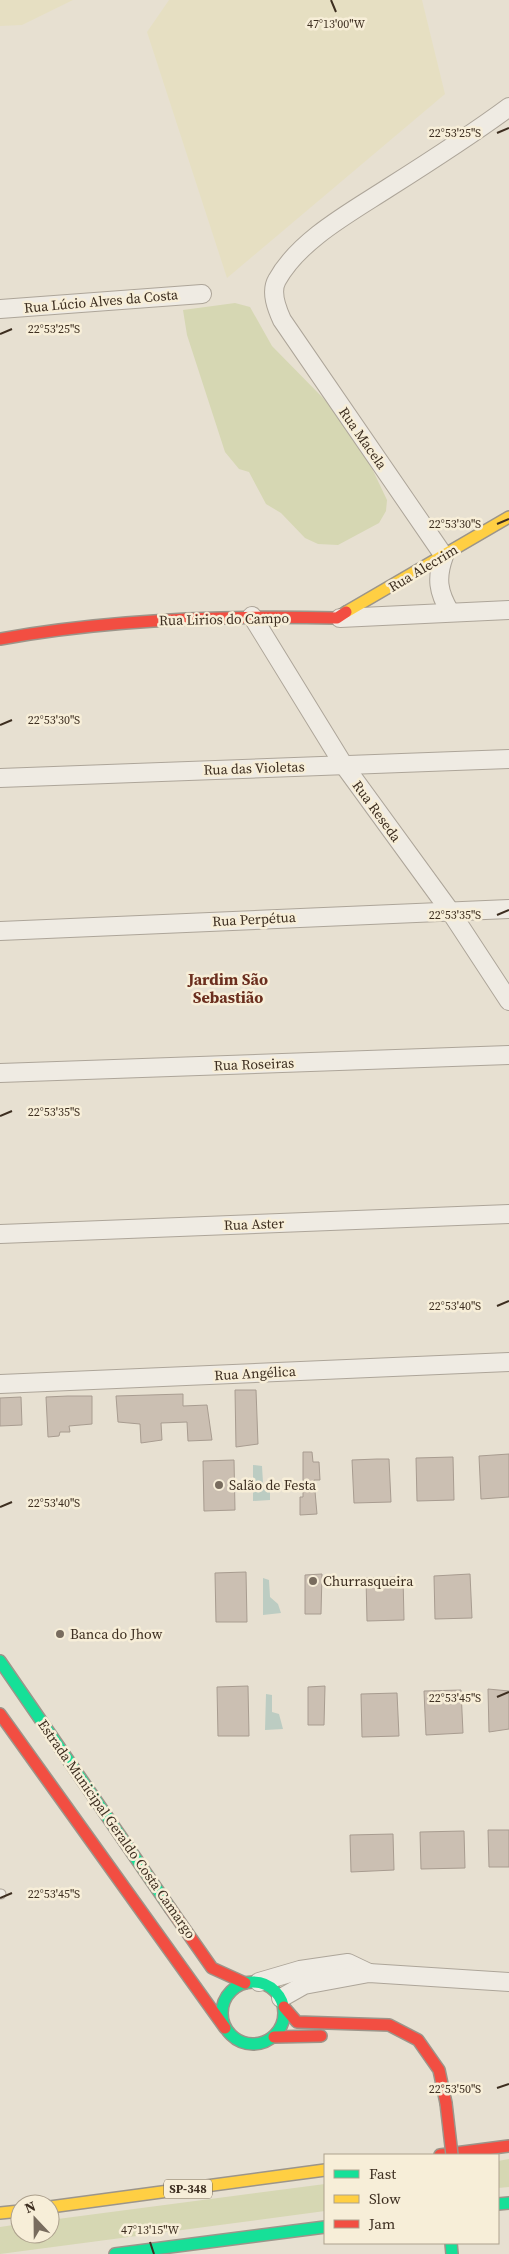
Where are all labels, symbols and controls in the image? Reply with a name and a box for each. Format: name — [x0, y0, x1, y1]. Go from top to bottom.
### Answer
text: 47°13'00"W — [307, 16, 365, 32]
text: 22°53'25"S — [429, 125, 481, 141]
street label: Rua Lúcio Alves da Costa — [23, 284, 180, 318]
text: 22°53'25"S — [28, 321, 80, 337]
street label: Rua Macela — [334, 403, 392, 474]
text: 22°53'30"S — [429, 516, 481, 532]
street label: Rua Alecrim — [385, 539, 462, 597]
street label: Rua Lirios do Campo — [159, 608, 290, 630]
text: 22°53'30"S — [28, 712, 80, 728]
street label: Rua das Violetas — [203, 756, 305, 780]
street label: Rua Reseda — [348, 776, 407, 847]
street label: Rua Perpétua — [212, 907, 297, 931]
text: 22°53'35"S — [429, 907, 481, 923]
district label: Jardim São Sebastião — [187, 968, 268, 1008]
street label: Rua Roseiras — [213, 1053, 295, 1075]
text: 22°53'35"S — [28, 1104, 80, 1120]
street label: Rua Aster — [223, 1213, 285, 1235]
text: 22°53'40"S — [429, 1298, 481, 1314]
street label: Rua Angélica — [214, 1361, 297, 1385]
place label: Salão de Festa — [229, 1475, 317, 1495]
marker: Salão de Festa — [213, 1479, 225, 1491]
text: 22°53'40"S — [28, 1495, 80, 1511]
place label: Churrasqueira — [323, 1571, 414, 1591]
marker: Churrasqueira — [307, 1575, 319, 1587]
place label: Banca do Jhow — [70, 1624, 163, 1644]
marker: Banca do Jhow — [54, 1628, 66, 1640]
text: 22°53'45"S — [429, 1690, 481, 1706]
street label: Estrada Municipal Geraldo Costa Camargo — [33, 1715, 201, 1943]
text: 22°53'45"S — [28, 1886, 80, 1902]
text: 22°53'50"S — [429, 2081, 481, 2097]
legend — [324, 2154, 499, 2244]
text: Fast — [369, 2163, 396, 2184]
road number: SP-348 — [164, 2180, 212, 2198]
text: Slow — [369, 2188, 401, 2209]
north arrow — [10, 2194, 60, 2244]
text: N — [22, 2196, 39, 2218]
text: Jam — [368, 2213, 396, 2234]
text: 47°13'15"W — [121, 2222, 179, 2238]

